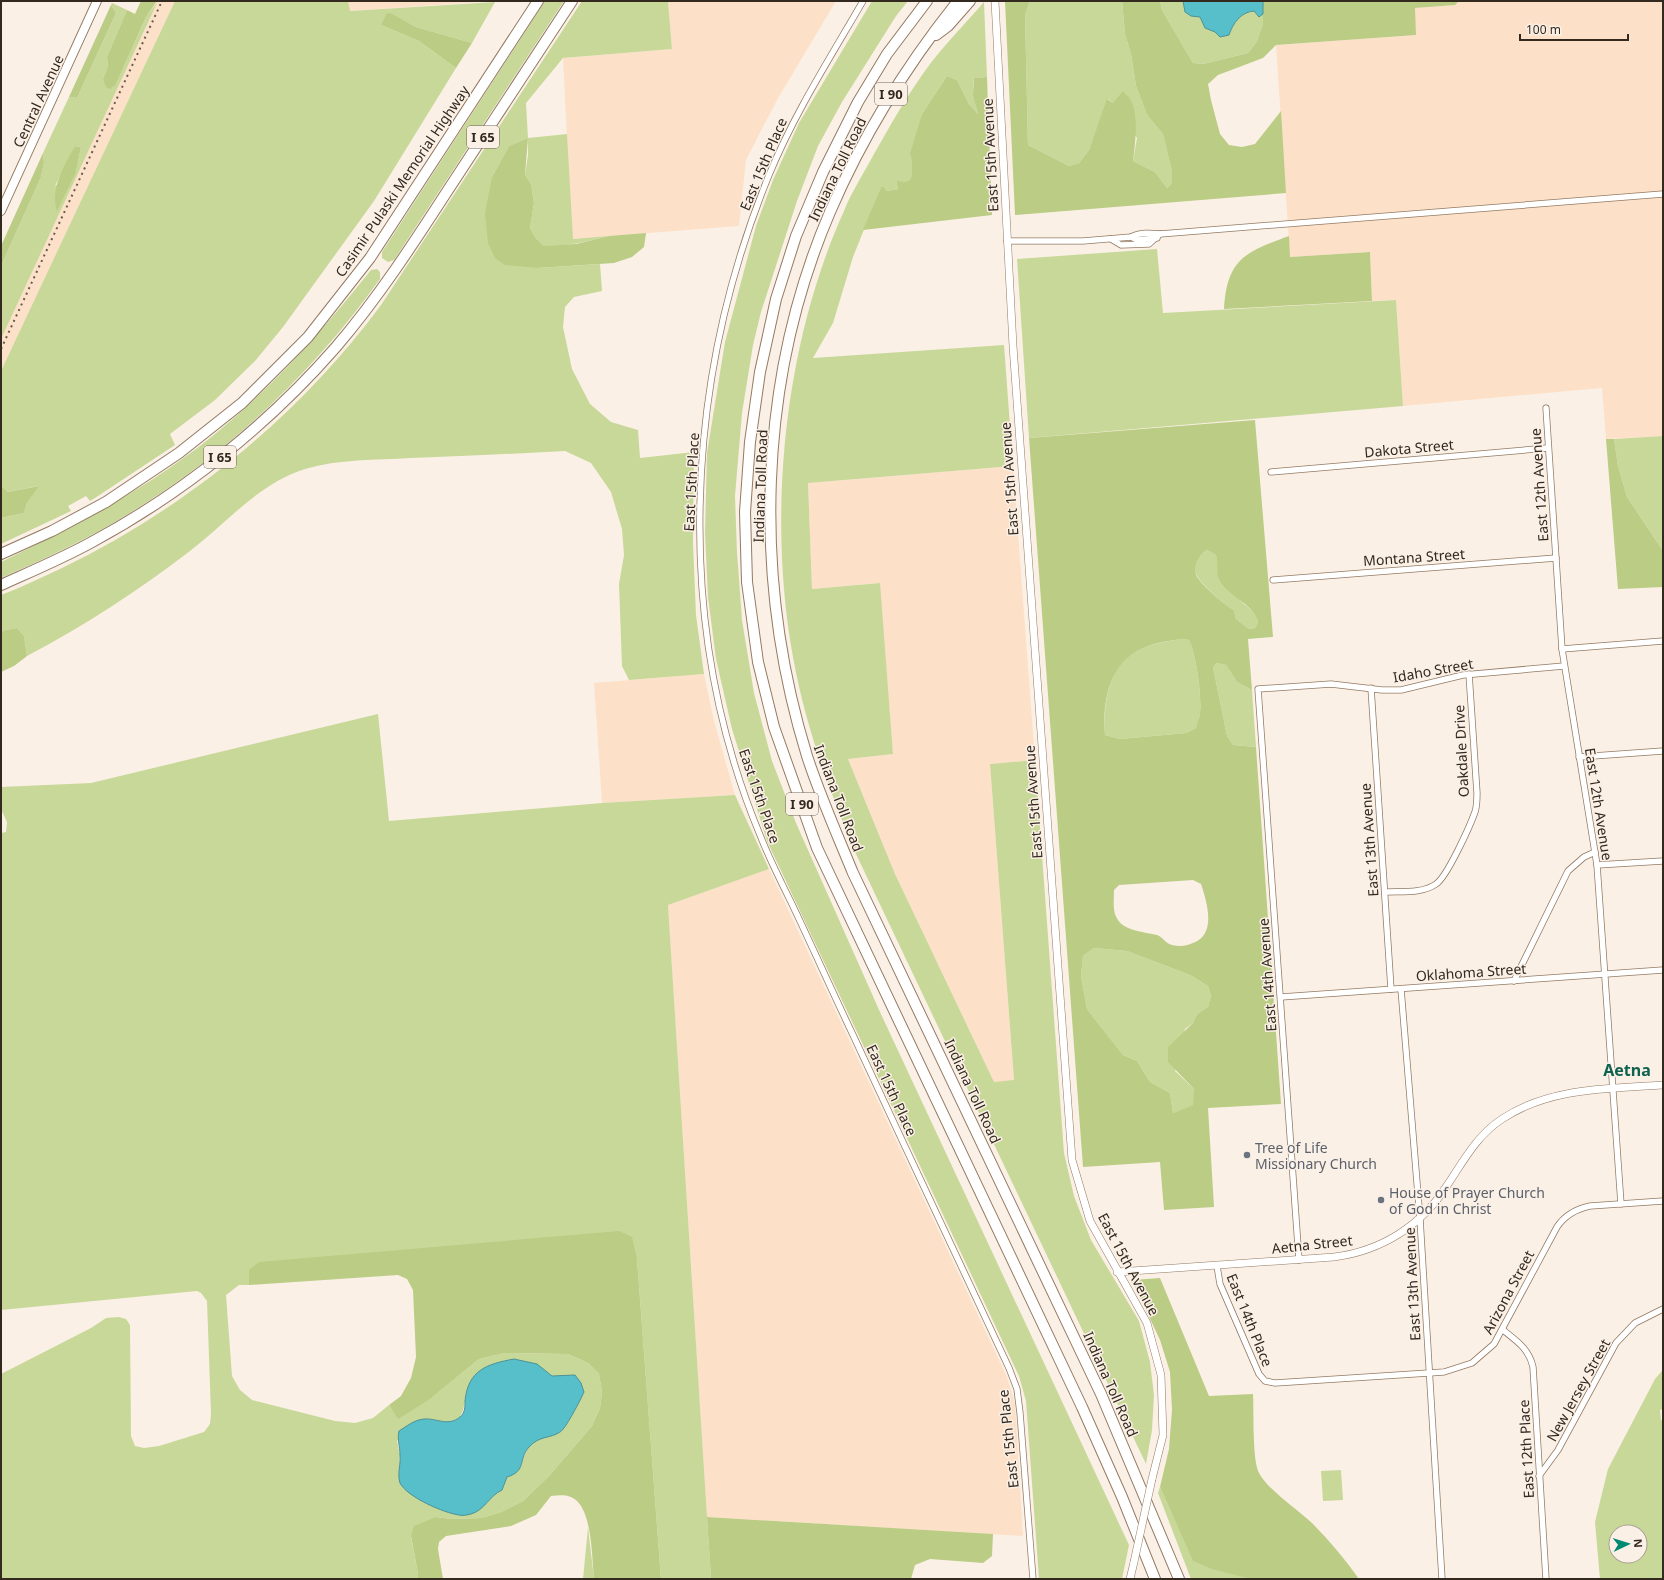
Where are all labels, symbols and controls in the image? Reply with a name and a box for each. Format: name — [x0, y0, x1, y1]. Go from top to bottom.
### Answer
scale bar — [1520, 16, 1628, 42]
text: 100 m — [1526, 21, 1561, 38]
street label: Central Avenue — [8, 51, 68, 150]
street label: Casimir Pulaski Memorial Highway — [331, 81, 474, 280]
road number: I 90 — [875, 83, 907, 105]
street label: East 15th Avenue — [978, 98, 1002, 212]
street label: Indiana Toll Road — [804, 114, 870, 224]
street label: East 15th Place — [735, 115, 791, 213]
road number: I 65 — [467, 126, 499, 148]
street label: East 15th Avenue — [996, 422, 1022, 536]
street label: East 12th Avenue — [1526, 428, 1552, 542]
street label: Indiana Toll Road — [749, 429, 771, 543]
street label: East 15th Place — [679, 432, 703, 532]
street label: Dakota Street — [1364, 435, 1454, 461]
road number: I 65 — [204, 446, 236, 468]
street label: Montana Street — [1362, 544, 1466, 570]
street label: Idaho Street — [1391, 654, 1475, 686]
street label: Oakdale Drive — [1449, 704, 1473, 798]
street label: Indiana Toll Road — [810, 742, 868, 854]
street label: East 15th Avenue — [1020, 745, 1046, 859]
street label: East 15th Place — [735, 746, 785, 846]
street label: East 12th Avenue — [1581, 746, 1617, 862]
street label: East 13th Avenue — [1356, 783, 1382, 897]
road number: I 90 — [786, 793, 818, 815]
street label: East 14th Avenue — [1254, 918, 1280, 1032]
street label: Oklahoma Street — [1415, 959, 1527, 985]
street label: Indiana Toll Road — [940, 1036, 1006, 1146]
street label: East 15th Place — [862, 1041, 922, 1139]
district label: Aetna — [1603, 1059, 1651, 1081]
place label: Tree of Life Missionary Church — [1255, 1138, 1377, 1173]
marker: Tree of Life Missionary Church — [1242, 1150, 1252, 1160]
place label: House of Prayer Church of God in Christ — [1389, 1183, 1545, 1218]
marker: House of Prayer Church of God in Christ — [1376, 1195, 1386, 1205]
street label: East 15th Avenue — [1094, 1209, 1164, 1319]
street label: East 13th Avenue — [1400, 1227, 1424, 1341]
street label: Aetna Street — [1271, 1230, 1353, 1258]
street label: Arizona Street — [1478, 1247, 1538, 1337]
street label: East 14th Place — [1223, 1271, 1277, 1370]
street label: Indiana Toll Road — [1079, 1328, 1143, 1440]
street label: New Jersey Street — [1542, 1335, 1614, 1445]
street label: East 15th Place — [993, 1389, 1023, 1489]
street label: East 12th Place — [1514, 1399, 1538, 1499]
north arrow — [1608, 1524, 1648, 1564]
text: N — [1631, 1538, 1646, 1548]

